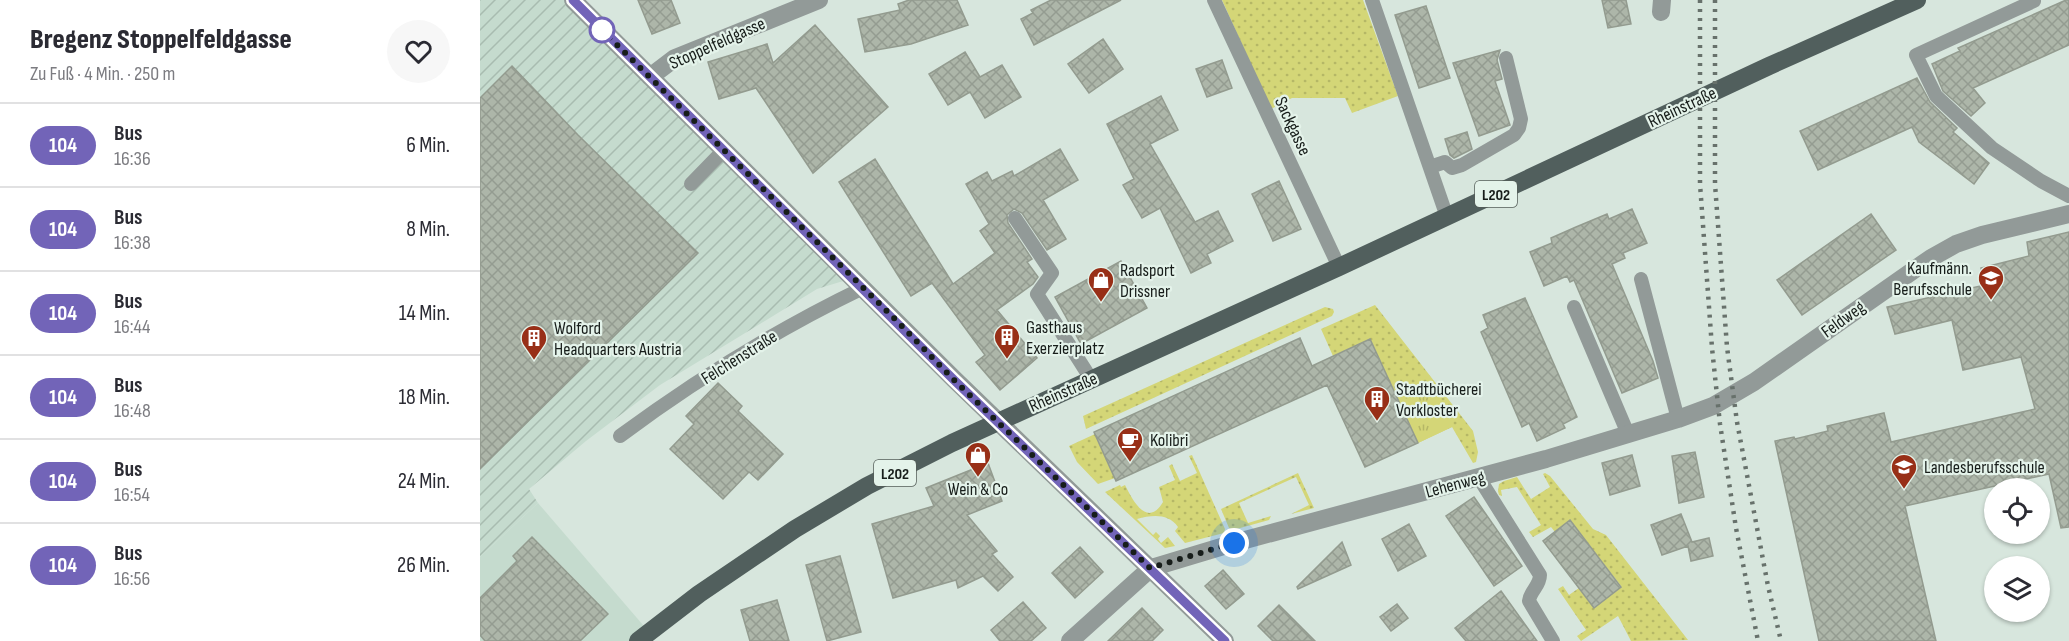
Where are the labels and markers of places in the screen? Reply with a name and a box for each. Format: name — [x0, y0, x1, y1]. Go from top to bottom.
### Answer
unlabelled marker — [589, 17, 615, 43]
place label: Kaufmänn. Berufsschule — [1893, 258, 1972, 300]
place label: Radsport Drissner — [1120, 260, 1175, 302]
school or university icon: Kaufmänn. Berufsschule — [1976, 263, 2006, 301]
shop icon: Radsport Drissner — [1086, 265, 1116, 303]
place label: Gasthaus Exerzierplatz — [1026, 317, 1105, 359]
place label: Wolford Headquarters Austria — [554, 318, 682, 360]
building icon: Gasthaus Exerzierplatz — [992, 322, 1022, 360]
building icon: Wolford Headquarters Austria — [519, 323, 549, 361]
place label: Stadtbücherei Vorkloster — [1396, 379, 1482, 421]
building icon: Stadtbücherei Vorkloster — [1362, 384, 1392, 422]
cafe icon: Kolibri — [1115, 425, 1145, 463]
place label: Kolibri — [1150, 430, 1188, 451]
shop icon: Wein & Co — [963, 440, 993, 478]
school or university icon: Landesberufsschule — [1889, 452, 1919, 490]
place label: Landesberufsschule — [1924, 457, 2045, 478]
place label: Wein & Co — [948, 479, 1008, 500]

